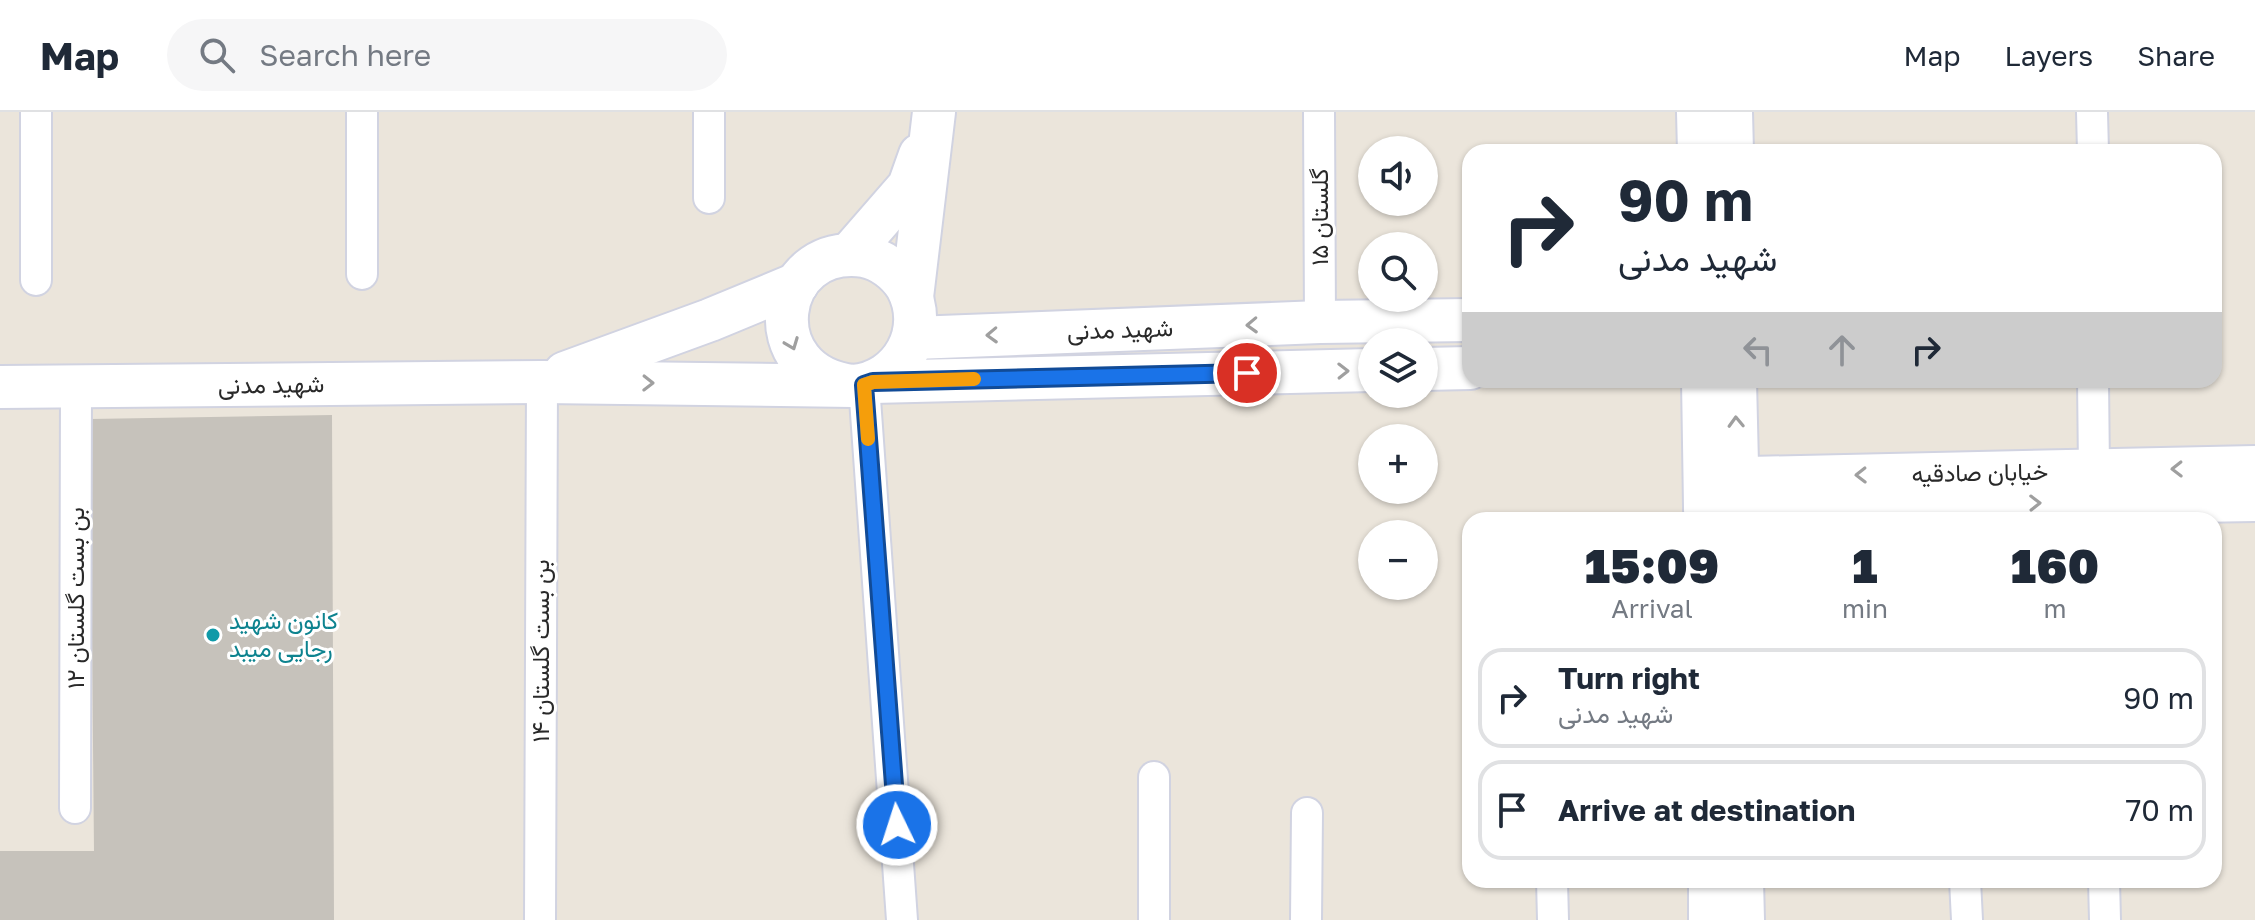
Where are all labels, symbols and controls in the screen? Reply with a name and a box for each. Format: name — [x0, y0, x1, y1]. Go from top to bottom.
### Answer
search box — [167, 19, 727, 91]
text: Map — [40, 33, 119, 78]
icon: search — [195, 33, 239, 77]
text: Search here — [259, 37, 431, 73]
text: Map — [1903, 39, 1961, 72]
text: Layers — [2005, 39, 2093, 72]
text: Share — [2137, 39, 2215, 72]
map controls — [1358, 136, 1438, 600]
button: sound — [1358, 136, 1438, 216]
text: 90 m — [1618, 166, 1753, 233]
street label: گلستان ۱۵ — [1304, 168, 1333, 266]
icon: right — [1486, 176, 1590, 280]
button: search — [1358, 232, 1438, 312]
text: شهید مدنی — [1618, 236, 1778, 279]
street label: شهید مدنی — [1066, 312, 1174, 347]
one-way arrow — [1245, 316, 1258, 333]
one-way arrow — [985, 326, 998, 343]
button: layers — [1358, 328, 1438, 408]
icon: left — [1736, 328, 1780, 372]
icon: ahead — [1820, 328, 1864, 372]
icon: right — [1904, 328, 1948, 372]
one-way arrow — [782, 336, 799, 350]
pin — [1213, 339, 1281, 407]
icon: arrive — [1225, 351, 1269, 395]
one-way arrow — [1337, 362, 1350, 379]
street label: شهید مدنی — [218, 368, 324, 401]
one-way arrow — [642, 374, 655, 392]
one-way arrow — [1727, 415, 1744, 428]
button: + — [1358, 424, 1438, 504]
street label: خیابان صادقیه — [1911, 456, 2049, 488]
one-way arrow — [2170, 460, 2183, 477]
one-way arrow — [1854, 467, 1867, 484]
one-way arrow — [2029, 495, 2042, 512]
street label: بن بست گلستان ۱۲ — [60, 507, 90, 689]
button: − — [1358, 520, 1438, 600]
text: 15:09 — [1585, 536, 1719, 594]
text: 1 — [1852, 536, 1878, 594]
text: 160 — [2011, 536, 2099, 594]
street label: بن بست گلستان ۱۴ — [525, 560, 555, 742]
text: Arrival — [1611, 593, 1693, 624]
text: min — [1842, 593, 1888, 624]
text: m — [2043, 593, 2066, 624]
place label: کانون شهید رجایی میبد — [229, 605, 338, 664]
marker: کانون شهید رجایی میبد — [204, 626, 222, 644]
text: Turn right — [1558, 660, 1700, 696]
icon: right — [1490, 676, 1534, 720]
text: 90 m — [2123, 680, 2194, 716]
text: شهید مدنی — [1558, 698, 1673, 729]
position arrow — [855, 783, 939, 867]
icon: arrive — [1490, 788, 1534, 832]
text: Arrive at destination — [1558, 792, 1855, 828]
text: 70 m — [2125, 792, 2194, 828]

